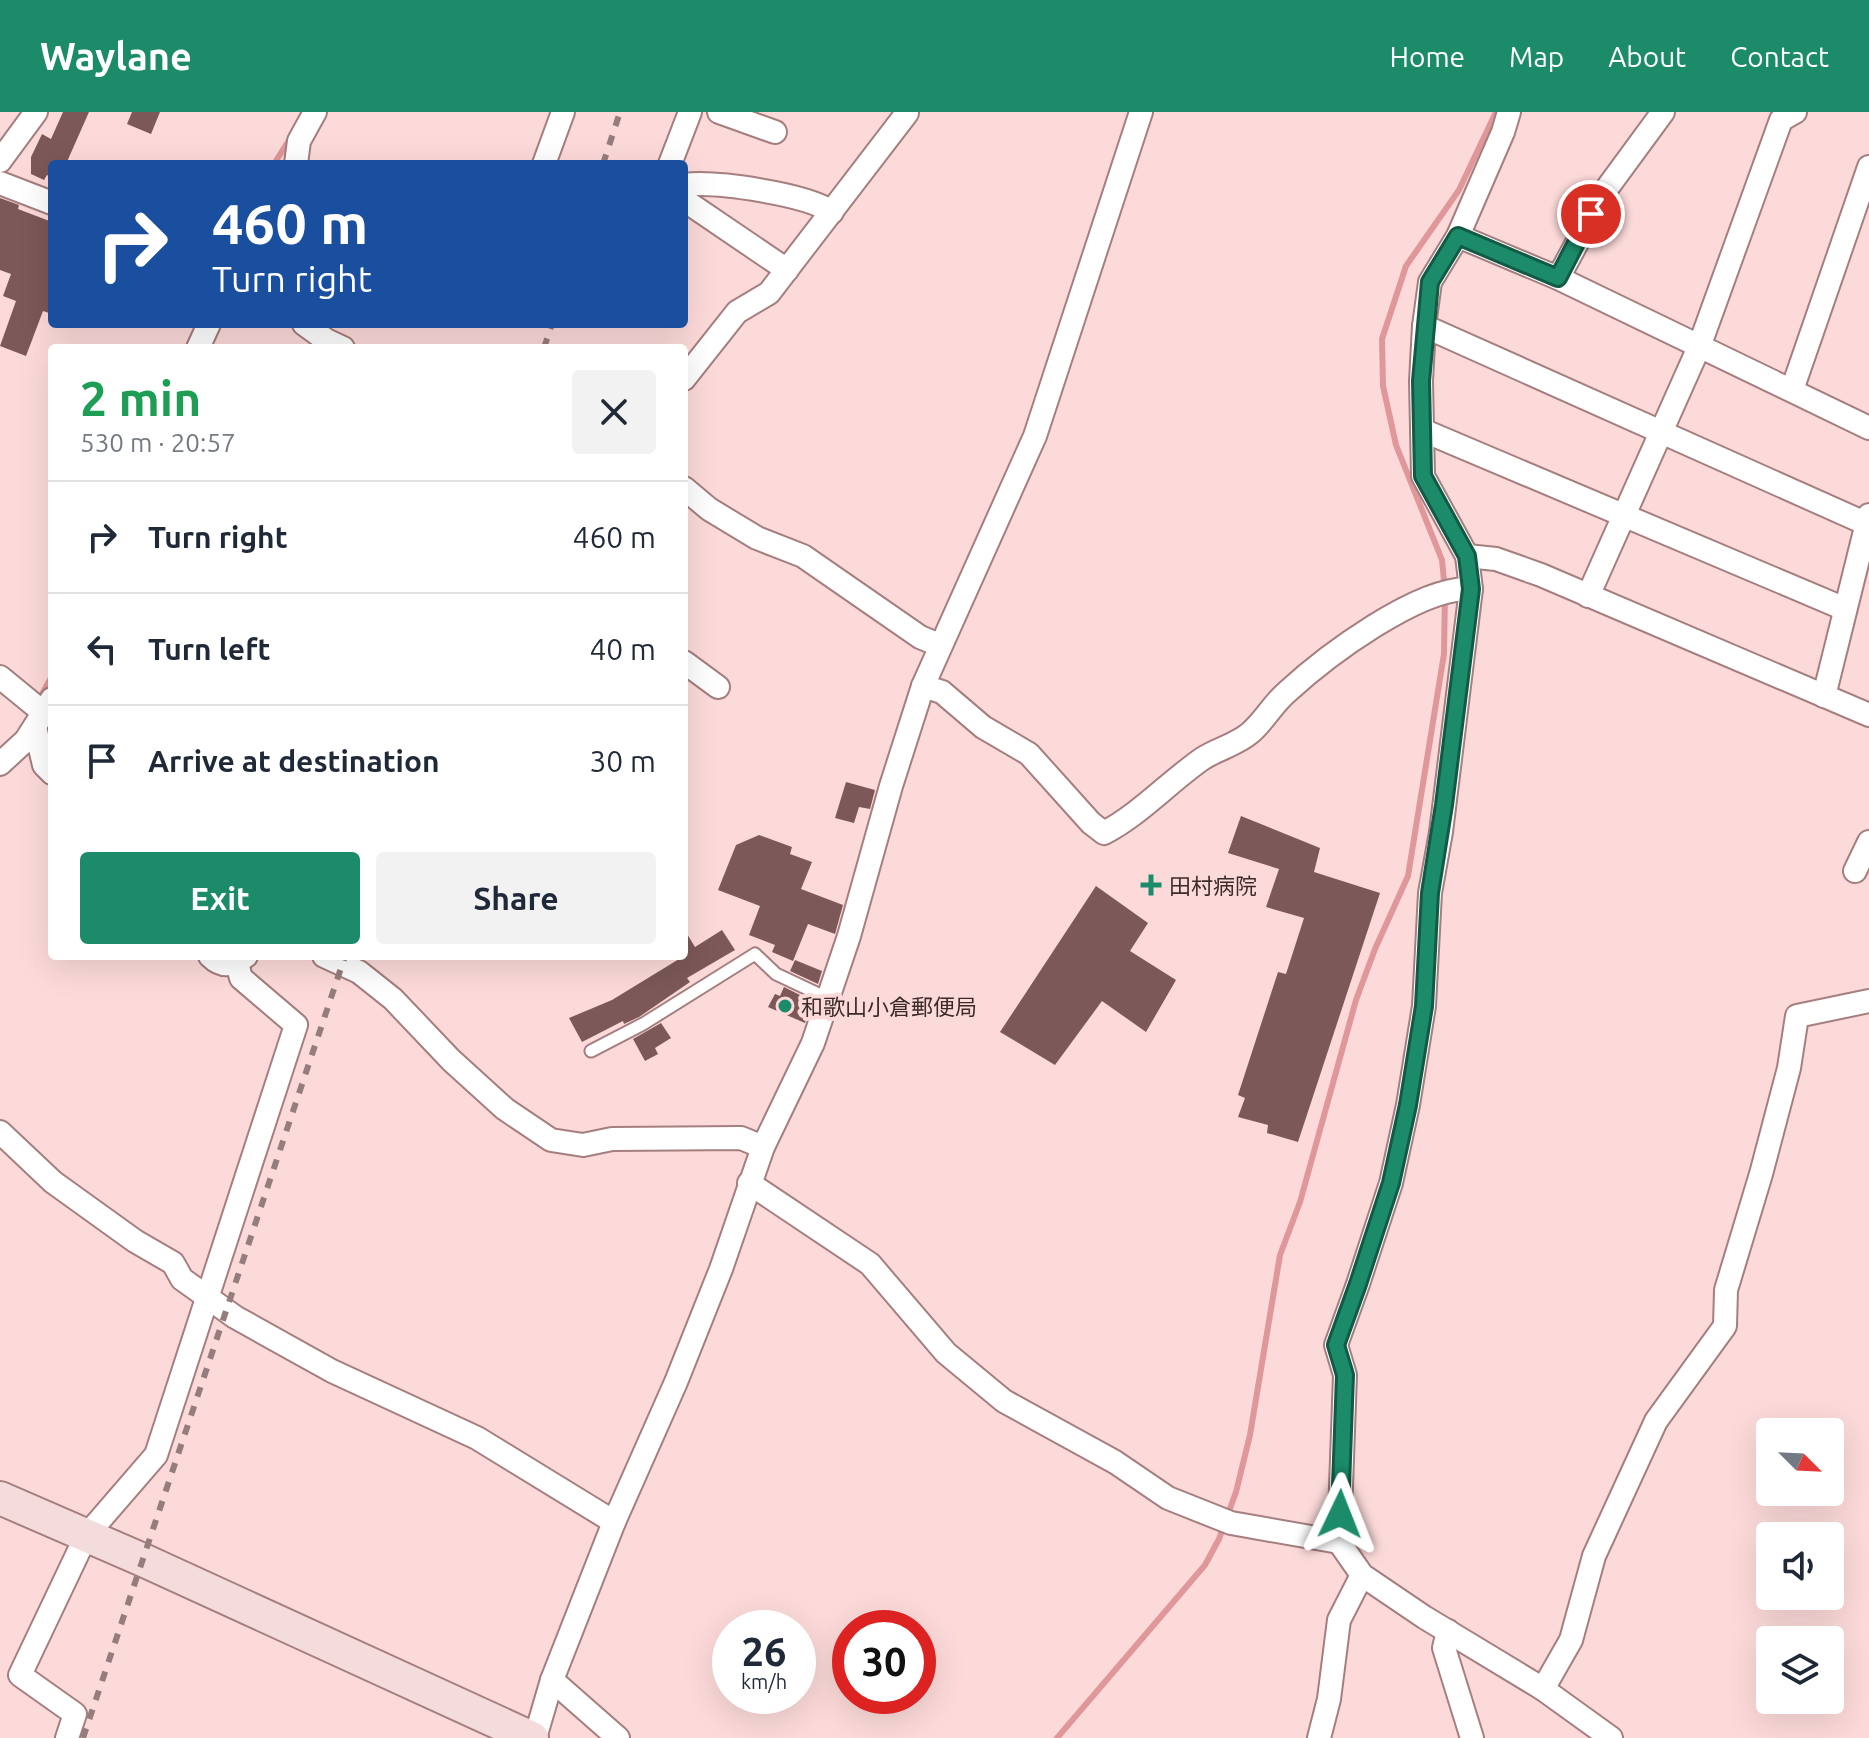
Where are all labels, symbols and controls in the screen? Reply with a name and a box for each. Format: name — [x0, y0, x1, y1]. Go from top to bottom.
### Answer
text: Waylane — [40, 35, 192, 77]
text: Home — [1390, 41, 1465, 72]
text: Map — [1509, 41, 1564, 72]
text: About — [1608, 41, 1686, 72]
text: Contact — [1730, 41, 1829, 72]
pin — [1557, 180, 1625, 248]
icon: right — [80, 192, 184, 296]
text: 460 m — [212, 192, 368, 255]
icon: arrive — [1569, 192, 1613, 236]
text: Turn right — [212, 258, 372, 299]
button: close — [572, 370, 656, 454]
text: 2 min — [80, 371, 201, 425]
text: 530 m · 20:57 — [80, 428, 236, 457]
icon: right — [80, 515, 124, 559]
text: Turn right — [148, 520, 288, 554]
text: 460 m — [572, 520, 656, 554]
icon: left — [80, 627, 124, 671]
text: Turn left — [148, 632, 270, 666]
text: 40 m — [589, 632, 656, 666]
icon: arrive — [80, 739, 124, 783]
text: Arrive at destination — [148, 744, 440, 778]
text: 30 m — [589, 744, 656, 778]
button: Exit — [80, 852, 360, 944]
button: Share — [376, 852, 656, 944]
place label: 田村病院 — [1169, 873, 1257, 898]
marker: 田村病院 — [1140, 874, 1162, 896]
place label: 和歌山小倉郵便局 — [801, 994, 977, 1019]
marker: 和歌山小倉郵便局 — [776, 997, 794, 1015]
north arrow — [1756, 1418, 1844, 1506]
map controls — [1756, 1418, 1844, 1714]
position arrow — [1298, 1472, 1382, 1556]
button: sound — [1756, 1522, 1844, 1610]
speed limit sign: 30 — [832, 1610, 936, 1714]
button: layers — [1756, 1626, 1844, 1714]
text: 26 — [741, 1629, 787, 1674]
text: km/h — [741, 1670, 787, 1693]

